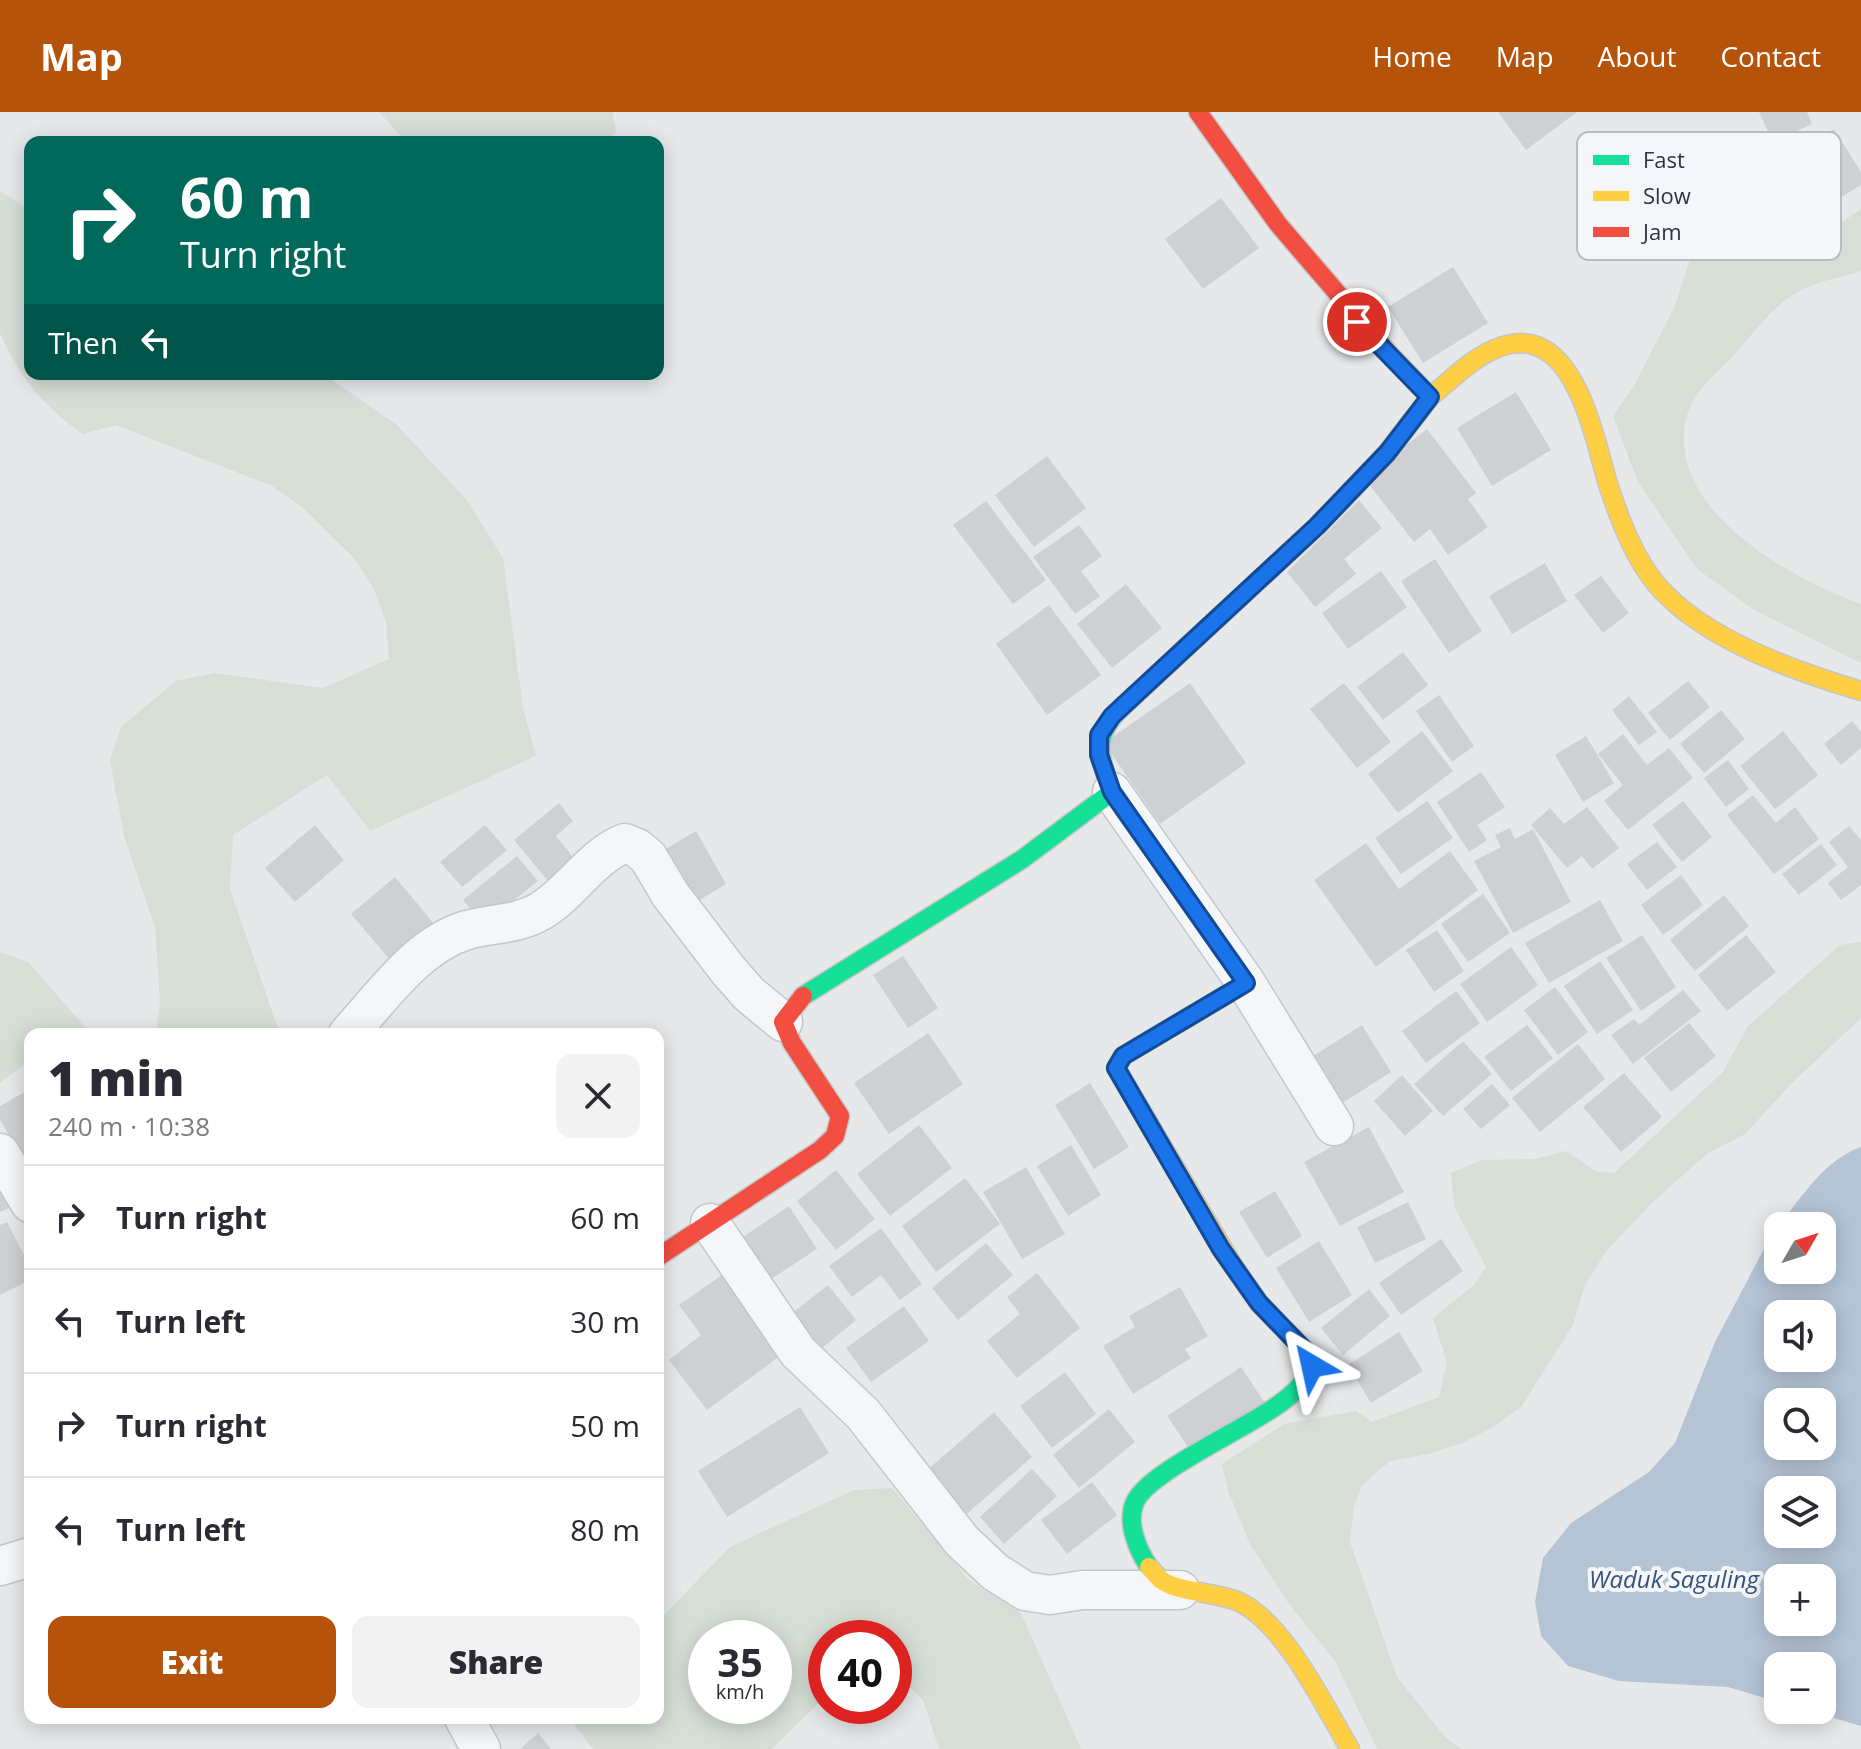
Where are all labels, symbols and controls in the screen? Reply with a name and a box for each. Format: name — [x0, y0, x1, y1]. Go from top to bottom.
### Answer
text: Map — [40, 30, 123, 82]
text: Home — [1373, 37, 1452, 75]
text: Map — [1496, 37, 1554, 75]
text: About — [1598, 37, 1676, 75]
text: Contact — [1720, 37, 1821, 75]
legend — [1577, 132, 1841, 260]
text: Fast — [1643, 144, 1685, 174]
text: 60 m — [180, 158, 314, 234]
icon: right — [48, 168, 152, 272]
text: Slow — [1643, 180, 1691, 210]
text: Jam — [1641, 216, 1682, 246]
text: Turn right — [180, 230, 346, 279]
pin — [1323, 288, 1391, 356]
icon: arrive — [1335, 300, 1379, 344]
icon: left — [134, 320, 178, 364]
text: Then — [48, 322, 118, 363]
text: 1 min — [48, 1045, 184, 1110]
button: close — [556, 1054, 640, 1138]
text: 240 m · 10:38 — [48, 1108, 210, 1144]
icon: right — [48, 1195, 92, 1239]
text: Turn right — [116, 1197, 267, 1238]
text: 60 m — [570, 1197, 640, 1238]
north arrow — [1764, 1212, 1836, 1284]
map controls — [1764, 1212, 1836, 1724]
icon: left — [48, 1299, 92, 1343]
button: sound — [1764, 1300, 1836, 1372]
text: Turn left — [116, 1301, 246, 1342]
text: 30 m — [570, 1301, 640, 1342]
position arrow — [1270, 1324, 1354, 1408]
button: search — [1764, 1388, 1836, 1460]
icon: right — [48, 1403, 92, 1447]
text: Turn right — [116, 1405, 267, 1446]
text: 50 m — [570, 1405, 640, 1446]
button: layers — [1764, 1476, 1836, 1548]
icon: left — [48, 1507, 92, 1551]
text: Turn left — [116, 1509, 246, 1550]
text: 80 m — [570, 1509, 640, 1550]
water label: Waduk Saguling — [1589, 1562, 1761, 1595]
button: + — [1764, 1564, 1836, 1636]
button: Exit — [48, 1616, 336, 1708]
button: Share — [352, 1616, 640, 1708]
speed limit sign: 40 — [808, 1620, 912, 1724]
text: 35 — [717, 1634, 763, 1689]
button: − — [1764, 1652, 1836, 1724]
text: km/h — [716, 1678, 764, 1705]

